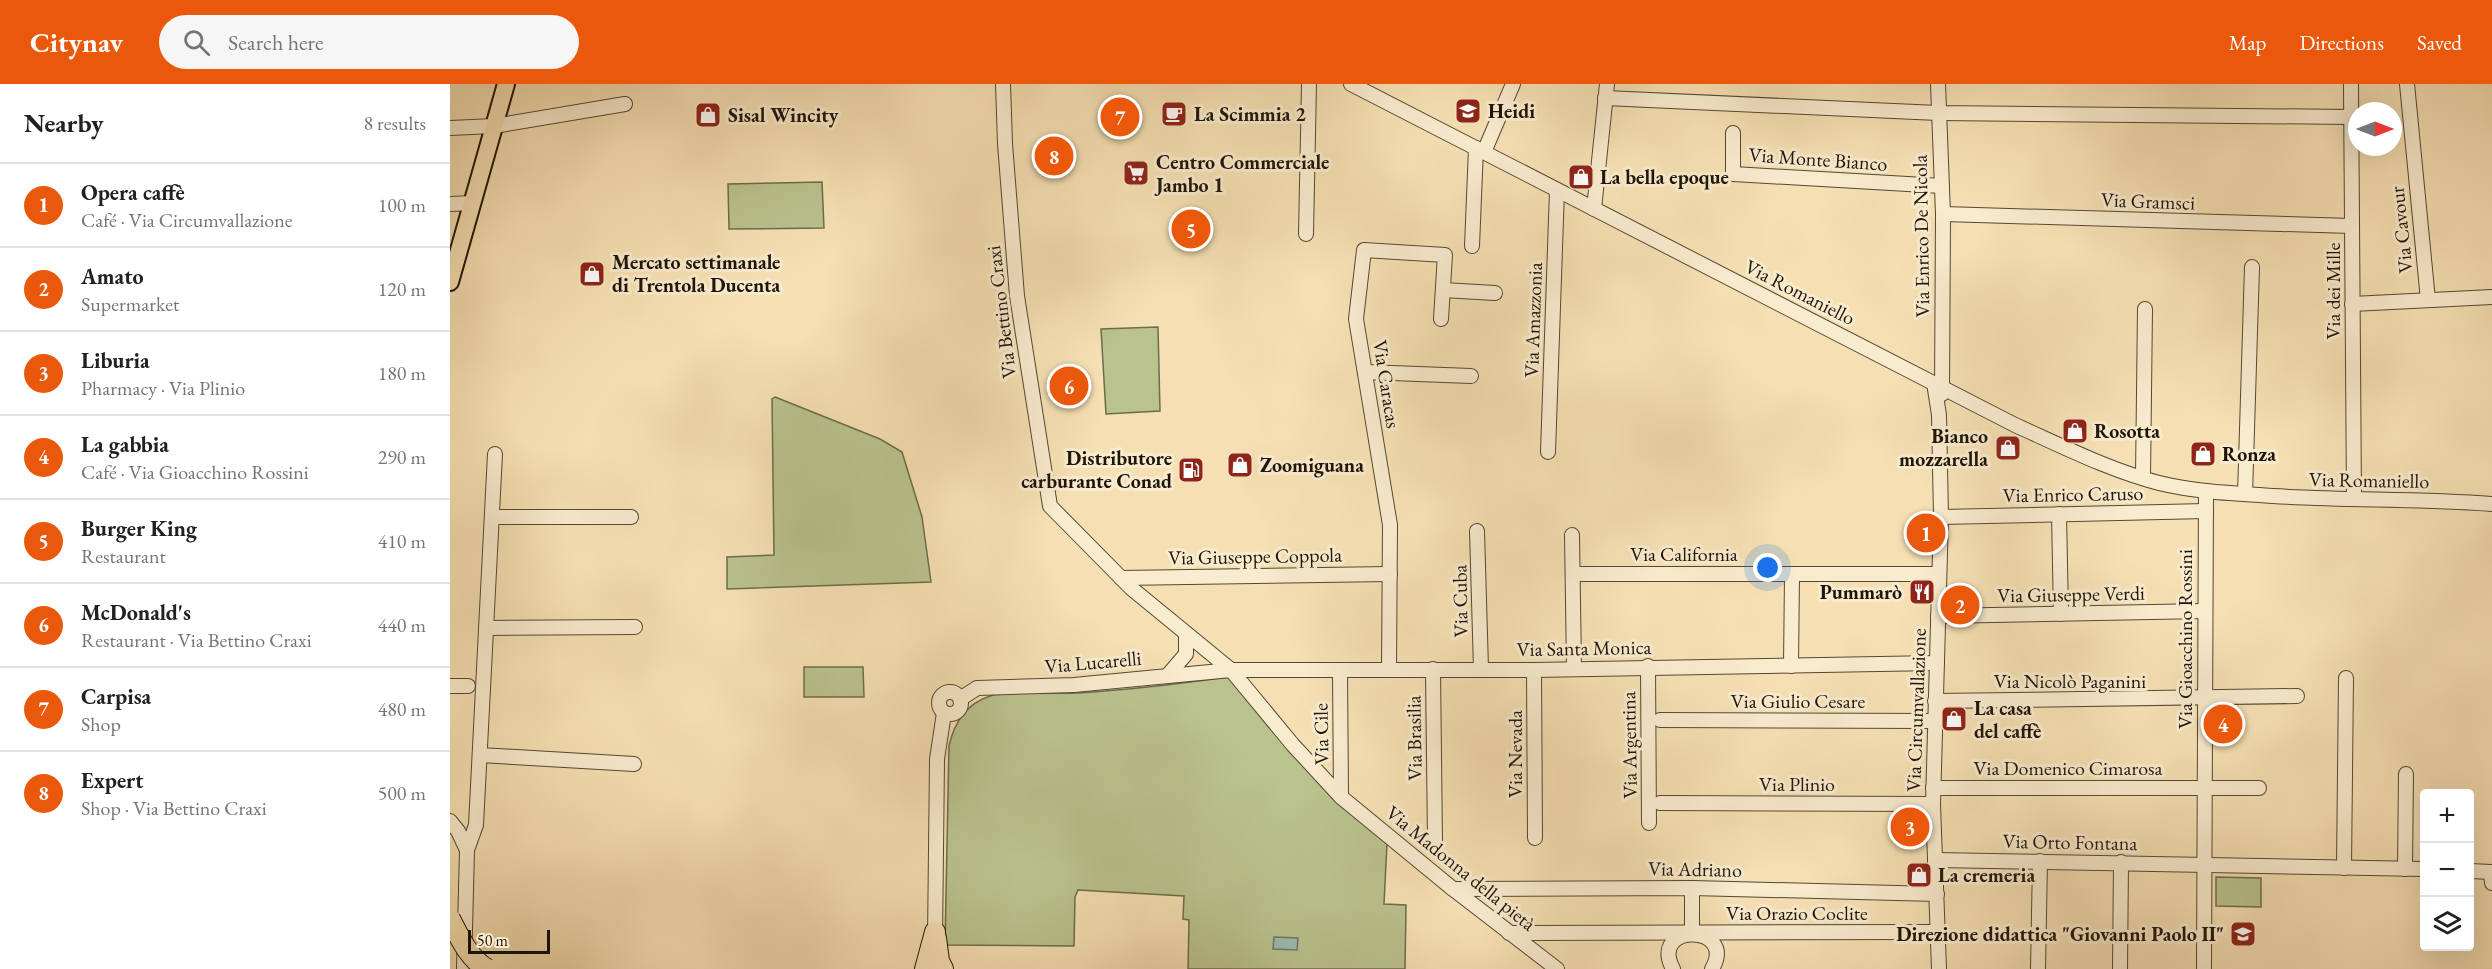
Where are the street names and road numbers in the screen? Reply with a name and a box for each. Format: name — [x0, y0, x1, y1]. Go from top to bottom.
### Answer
street label: Via Monte Bianco — [1748, 141, 1888, 177]
street label: Via Enrico De Nicola — [1907, 154, 1935, 318]
street label: Via Cavour — [2383, 185, 2418, 275]
street label: Via Gramsci — [2100, 186, 2196, 216]
street label: Via dei Mille — [2320, 242, 2346, 340]
street label: Via Bettino Craxi — [980, 244, 1022, 380]
street label: Via Romaniello — [1740, 253, 1860, 331]
street label: Via Amazzonia — [1518, 262, 1548, 378]
street label: Via Caracas — [1367, 338, 1407, 430]
street label: Via Romaniello — [2309, 466, 2430, 494]
street label: Via Enrico Caruso — [2002, 480, 2144, 508]
street label: Via Giuseppe Coppola — [1168, 541, 1342, 571]
street label: Via California — [1630, 541, 1738, 567]
street label: Via Gioacchino Rossini — [2172, 549, 2198, 729]
street label: Via Cuba — [1446, 564, 1474, 637]
street label: Via Giuseppe Verdi — [1997, 580, 2145, 608]
street label: Via Circumvallazione — [1900, 628, 1932, 792]
street label: Via Santa Monica — [1516, 634, 1652, 662]
street label: Via Lucarelli — [1044, 645, 1143, 679]
street label: Via Nicolò Paganini — [1994, 668, 2146, 694]
street label: Via Giulio Cesare — [1731, 688, 1865, 714]
street label: Via Argentina — [1615, 691, 1643, 799]
street label: Via Brasilia — [1400, 695, 1428, 781]
street label: Via Cile — [1307, 703, 1335, 765]
street label: Via Nevada — [1502, 710, 1528, 798]
street label: Via Domenico Cimarosa — [1973, 755, 2163, 781]
street label: Via Plinio — [1759, 771, 1835, 797]
street label: Via Madonna della pietà — [1381, 800, 1541, 936]
street label: Via Orto Fontana — [2002, 828, 2138, 856]
street label: Via Adriano — [1648, 855, 1742, 883]
street label: Via Orazio Coclite — [1726, 900, 1868, 926]

